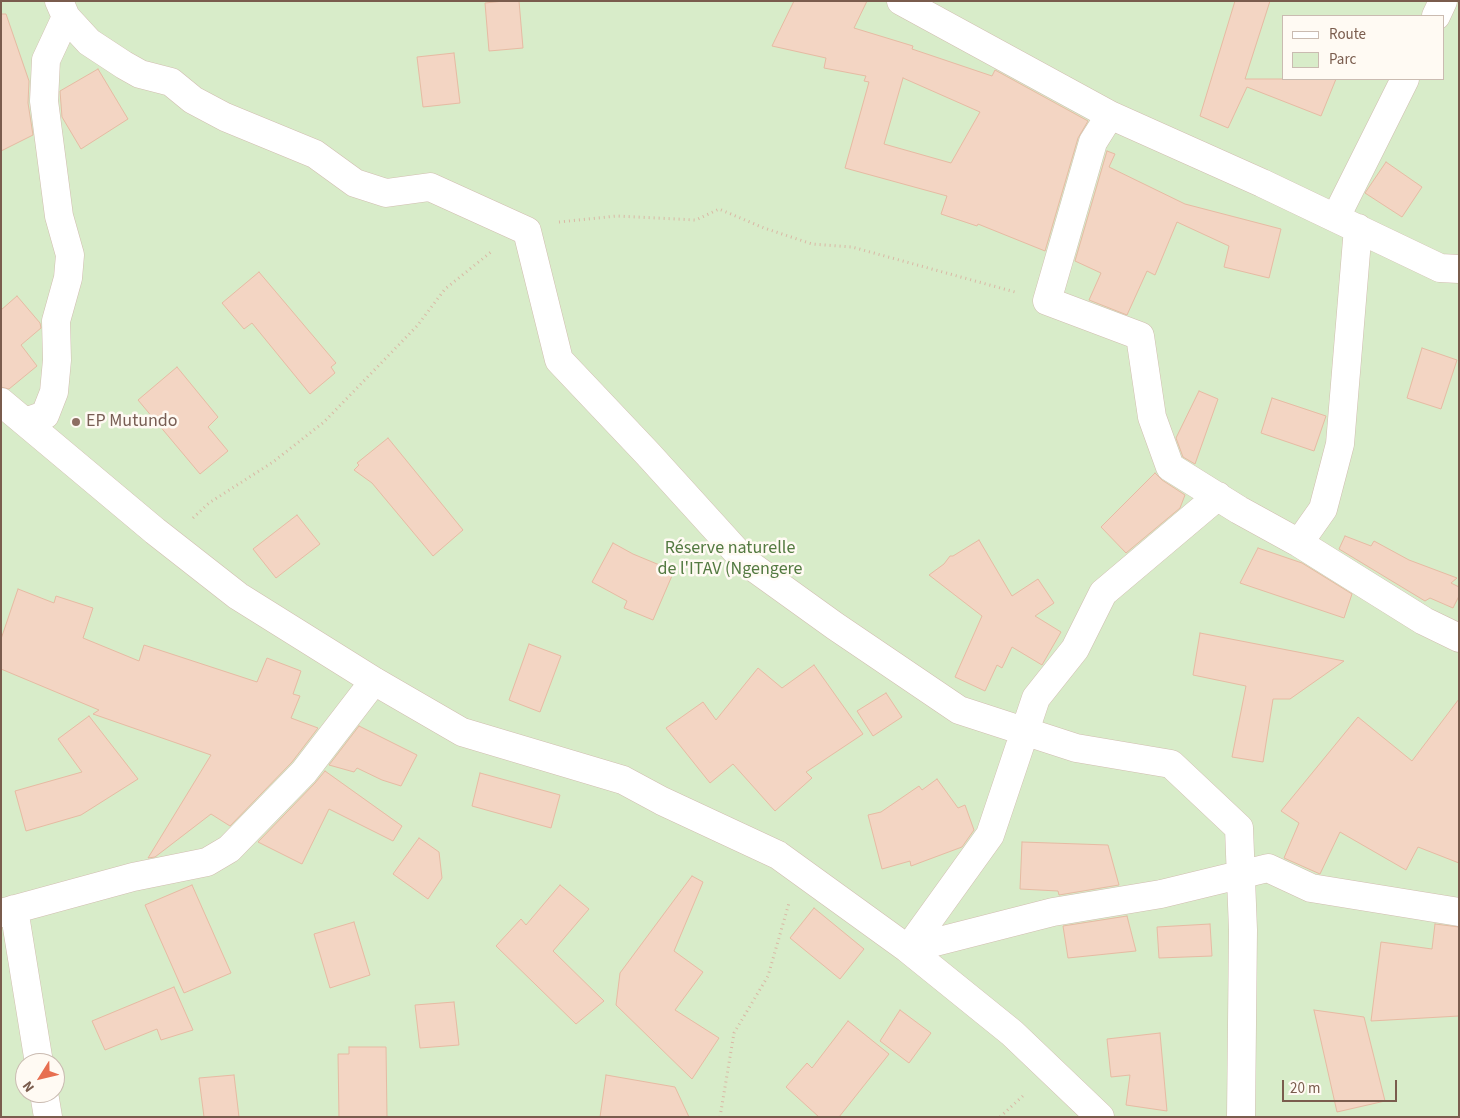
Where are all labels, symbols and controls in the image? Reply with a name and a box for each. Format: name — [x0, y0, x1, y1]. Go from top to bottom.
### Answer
legend — [1282, 15, 1445, 80]
text: Route — [1329, 24, 1366, 45]
text: Parc — [1329, 49, 1356, 70]
place label: EP Mutundo — [86, 411, 178, 433]
marker: EP Mutundo — [70, 416, 82, 428]
park label: Réserve naturelle de l'ITAV (Ngengere — [657, 538, 803, 580]
north arrow — [15, 1053, 65, 1103]
scale bar — [1285, 1070, 1400, 1102]
text: N — [18, 1077, 40, 1096]
text: 20 m — [1290, 1078, 1320, 1099]

